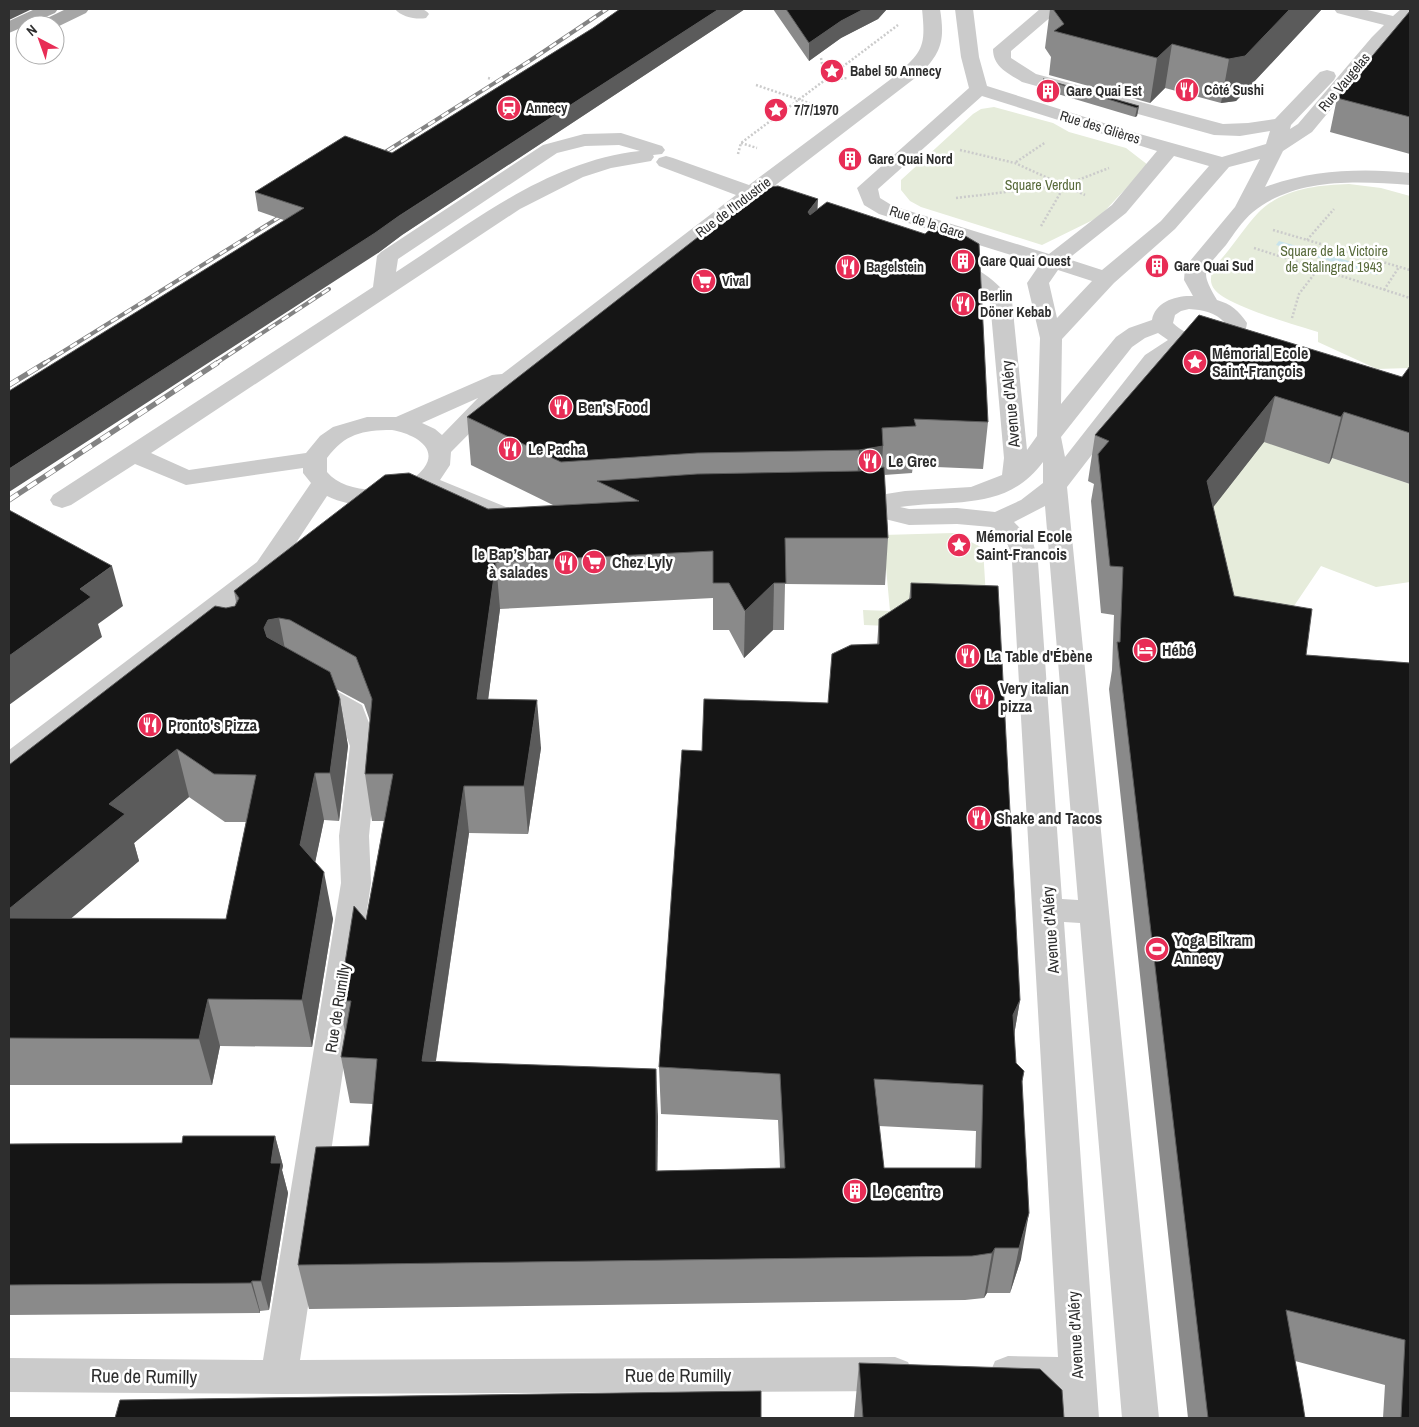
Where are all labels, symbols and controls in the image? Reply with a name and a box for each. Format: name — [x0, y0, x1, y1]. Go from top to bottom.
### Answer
north arrow — [15, 15, 65, 65]
text: N — [22, 21, 41, 40]
street label: Rue Vaugelas — [1314, 49, 1374, 115]
place icon: Babel 50 Annecy — [819, 58, 845, 84]
place label: Babel 50 Annecy — [850, 62, 942, 80]
restaurant icon: Côté Sushi — [1174, 77, 1200, 103]
building icon: Gare Quai Est — [1035, 78, 1061, 104]
place label: Côté Sushi — [1204, 81, 1264, 99]
place label: Gare Quai Est — [1066, 82, 1142, 100]
station icon: Annecy — [496, 95, 522, 121]
place icon: 7/7/1970 — [763, 97, 789, 123]
place label: Annecy — [526, 99, 568, 117]
place label: 7/7/1970 — [794, 101, 839, 119]
street label: Rue des Glières — [1058, 106, 1143, 148]
building icon: Gare Quai Nord — [837, 146, 863, 172]
place label: Gare Quai Nord — [868, 150, 953, 168]
street label: Rue de l'Industrie — [692, 173, 774, 241]
park label: Square Verdun — [1005, 176, 1081, 194]
street label: Rue de la Gare — [887, 201, 967, 243]
park label: Square de la Victoire de Stalingrad 1943 — [1280, 242, 1388, 276]
building icon: Gare Quai Ouest — [950, 248, 976, 274]
place label: Gare Quai Ouest — [980, 252, 1071, 270]
building icon: Gare Quai Sud — [1144, 253, 1170, 279]
restaurant icon: Bagelstein — [835, 254, 861, 280]
place label: Gare Quai Sud — [1174, 257, 1254, 275]
place label: Bagelstein — [866, 258, 924, 276]
supermarket icon: Vival — [691, 268, 717, 294]
place label: Vival — [722, 272, 749, 290]
place label: Berlin Döner Kebab — [980, 287, 1051, 321]
restaurant icon: Berlin Döner Kebab — [950, 291, 976, 317]
place label: Mémorial Ecole Saint-François — [1212, 342, 1308, 382]
place icon: Mémorial Ecole Saint-François — [1182, 349, 1208, 375]
street label: Avenue d'Aléry — [995, 359, 1025, 450]
restaurant icon: Ben's Food — [548, 394, 574, 420]
place label: Ben's Food — [578, 396, 648, 418]
restaurant icon: Le Pacha — [497, 436, 523, 462]
place label: Le Pacha — [528, 438, 586, 460]
restaurant icon: Le Grec — [857, 448, 883, 474]
place label: Le Grec — [888, 450, 937, 472]
place label: Mémorial Ecole Saint-Francois — [976, 525, 1072, 565]
place icon: Mémorial Ecole Saint-Francois — [946, 532, 972, 558]
place label: le Bap’s bar à salades — [474, 543, 549, 583]
supermarket icon: Chez Lyly — [581, 549, 607, 575]
restaurant icon: le Bap’s bar à salades — [553, 550, 579, 576]
place label: Chez Lyly — [612, 551, 673, 573]
hotel icon: Hébé — [1132, 637, 1158, 663]
place label: Hébé — [1162, 639, 1194, 661]
restaurant icon: La Table d'Ébène — [955, 643, 981, 669]
place label: La Table d'Ébène — [986, 645, 1092, 667]
place label: Very italian pizza — [1000, 677, 1069, 717]
restaurant icon: Very italian pizza — [969, 684, 995, 710]
restaurant icon: Pronto's Pizza — [137, 712, 163, 738]
place label: Pronto's Pizza — [168, 714, 258, 736]
restaurant icon: Shake and Tacos — [966, 805, 992, 831]
place label: Shake and Tacos — [996, 807, 1102, 829]
street label: Avenue d'Aléry — [1036, 885, 1064, 975]
place label: Yoga Bikram Annecy — [1174, 929, 1253, 969]
sports icon: Yoga Bikram Annecy — [1144, 936, 1170, 962]
street label: Rue de Rumilly — [319, 962, 355, 1054]
building icon: Le centre — [842, 1178, 868, 1204]
place label: Le centre — [872, 1178, 942, 1204]
street label: Avenue d'Aléry — [1062, 1290, 1088, 1380]
street label: Rue de Rumilly — [91, 1362, 198, 1390]
street label: Rue de Rumilly — [625, 1362, 731, 1388]

